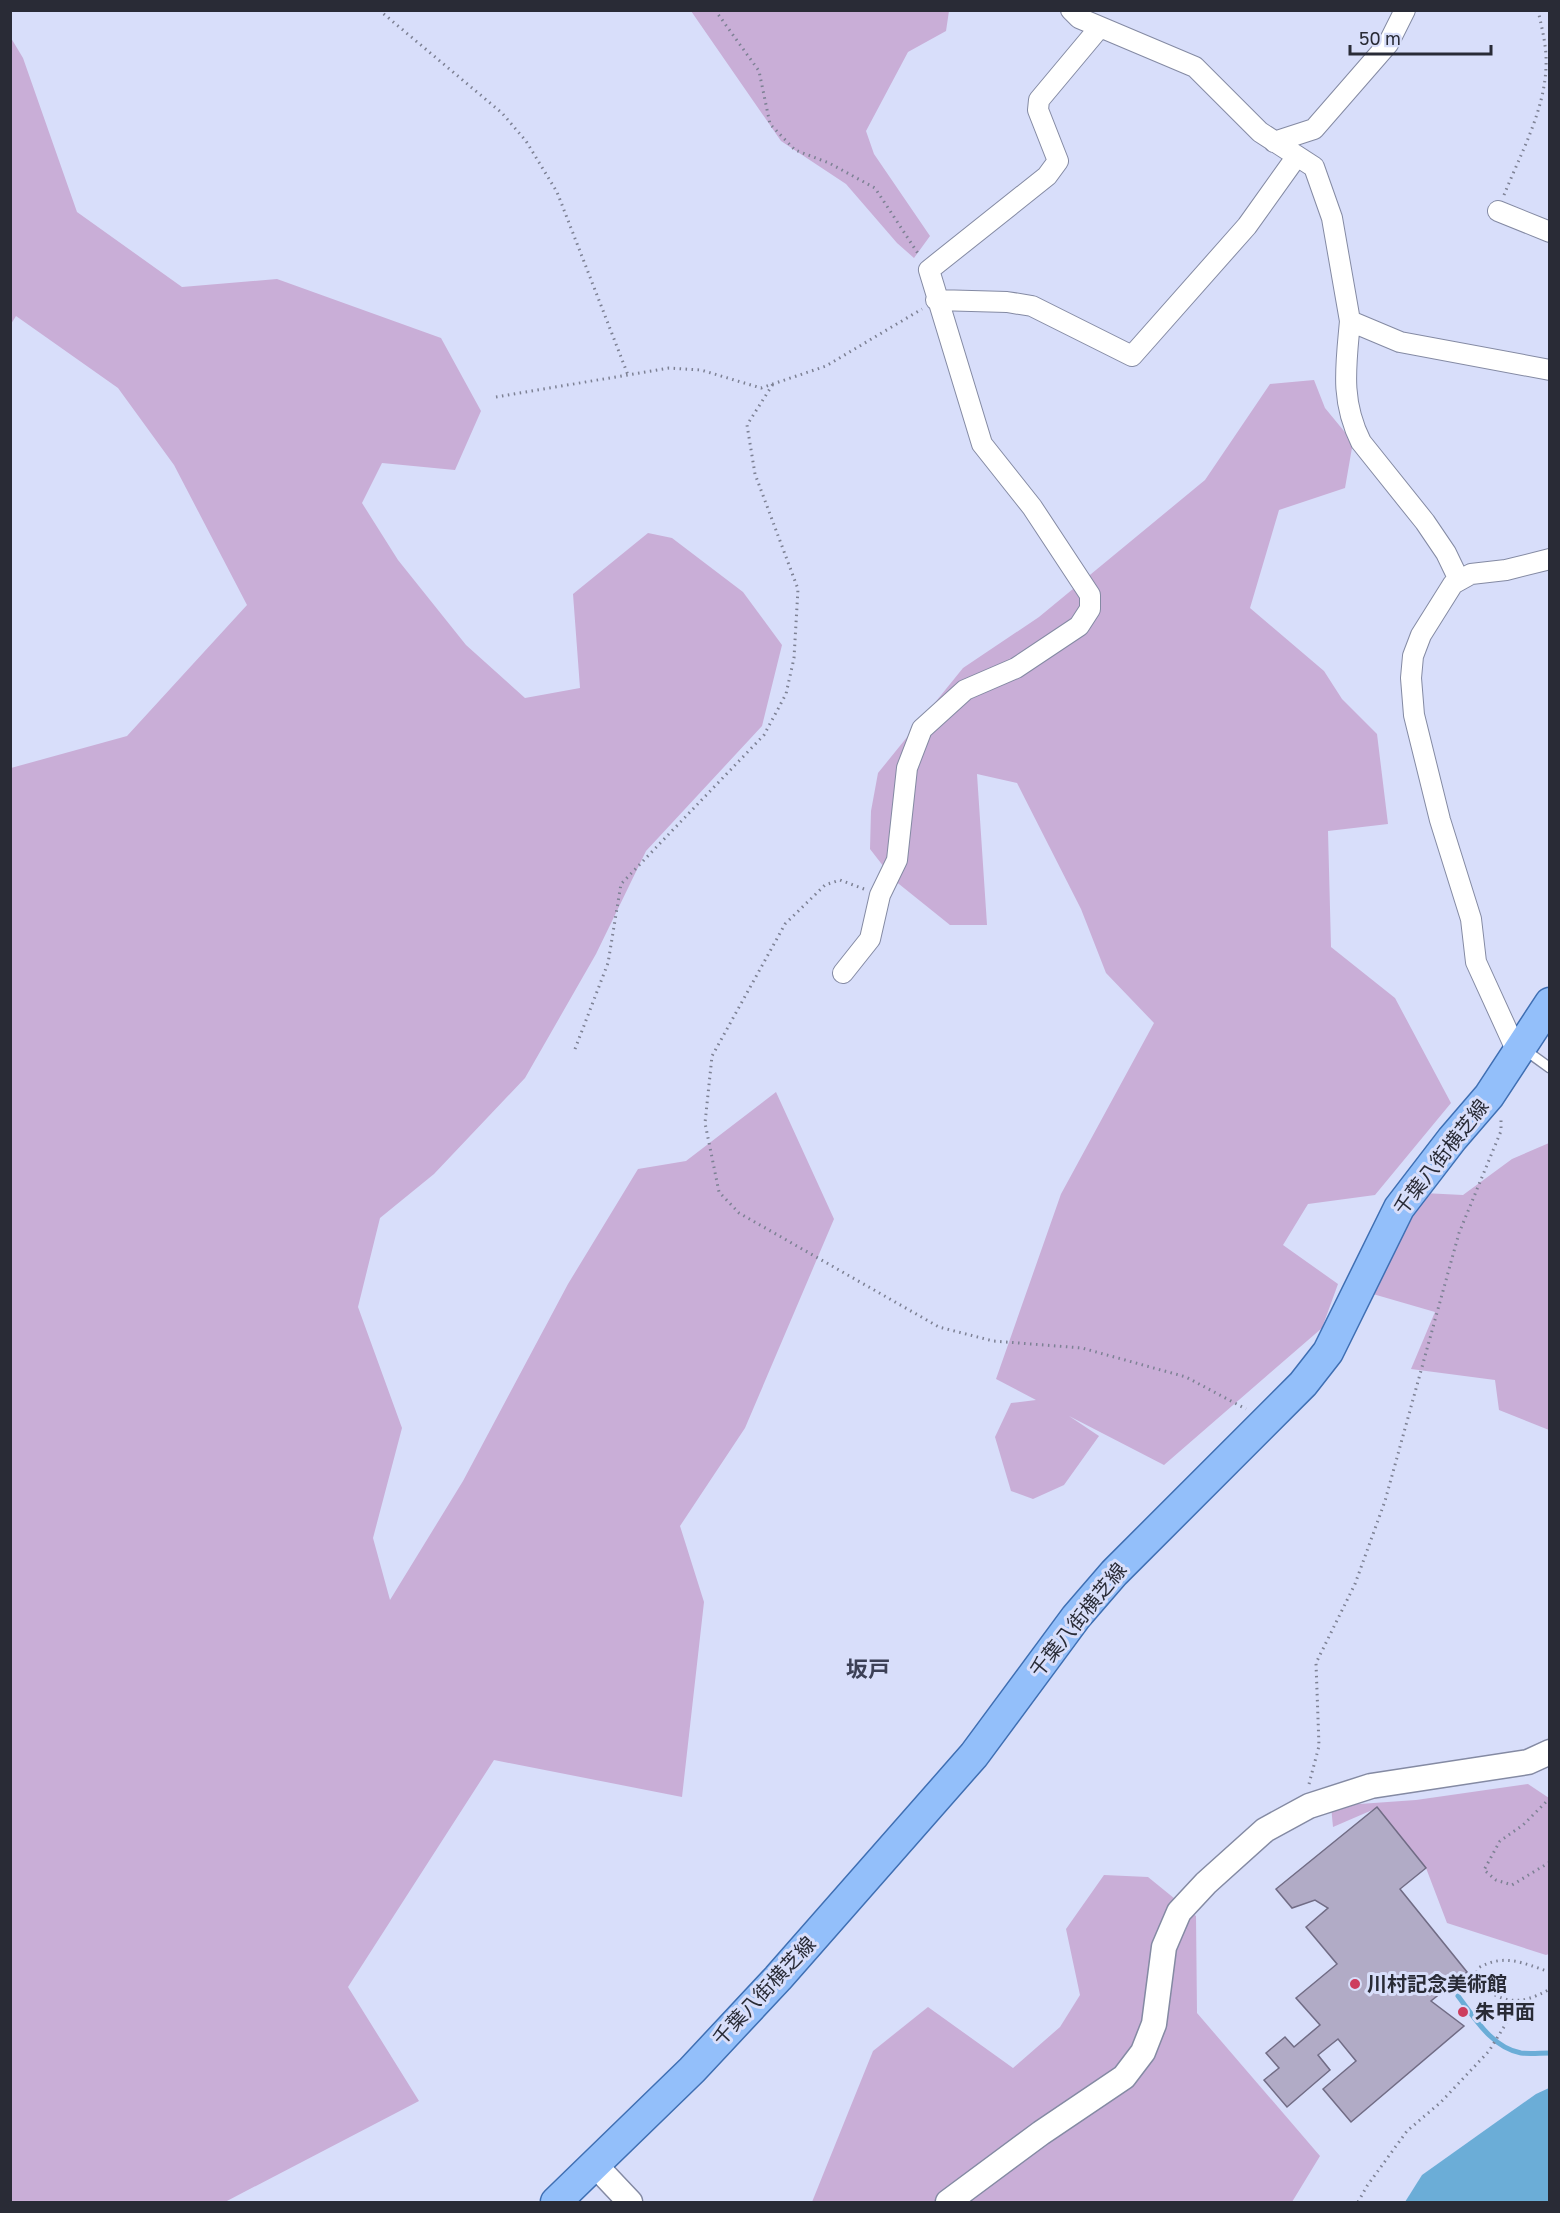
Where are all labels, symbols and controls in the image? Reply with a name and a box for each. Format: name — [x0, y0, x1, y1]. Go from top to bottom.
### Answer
scale bar — [1350, 18, 1491, 56]
text: 50 m — [1359, 27, 1401, 49]
street label: 千葉八街横芝線 — [1388, 1094, 1493, 1219]
street label: 千葉八街横芝線 — [1024, 1557, 1131, 1681]
district label: 坂戸 — [846, 1655, 890, 1682]
street label: 千葉八街横芝線 — [707, 1931, 820, 2050]
place label: 川村記念美術館 — [1367, 1971, 1507, 1995]
marker: 川村記念美術館 — [1348, 1977, 1362, 1991]
place label: 朱甲面 — [1475, 1999, 1535, 2023]
marker: 朱甲面 — [1456, 2005, 1470, 2019]

